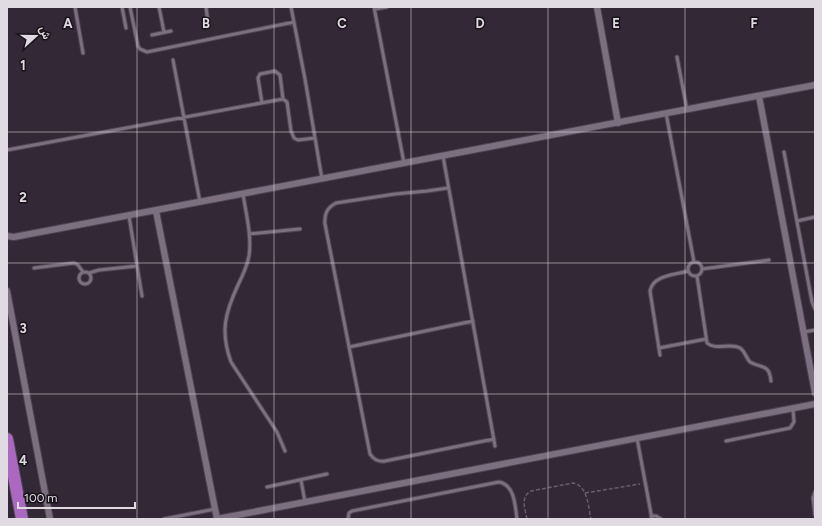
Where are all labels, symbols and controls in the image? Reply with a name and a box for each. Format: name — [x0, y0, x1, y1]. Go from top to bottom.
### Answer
north arrow — [16, 16, 56, 56]
text: A — [63, 16, 73, 31]
text: B — [202, 16, 210, 31]
text: C — [337, 16, 347, 31]
text: D — [475, 16, 485, 31]
text: E — [612, 16, 620, 31]
text: F — [750, 16, 758, 31]
text: ش — [36, 24, 53, 41]
text: 1 — [20, 58, 26, 73]
text: 2 — [19, 190, 27, 205]
text: 3 — [19, 321, 27, 336]
text: 4 — [19, 453, 27, 468]
scale bar — [18, 484, 135, 510]
text: 100 m — [24, 491, 58, 505]

